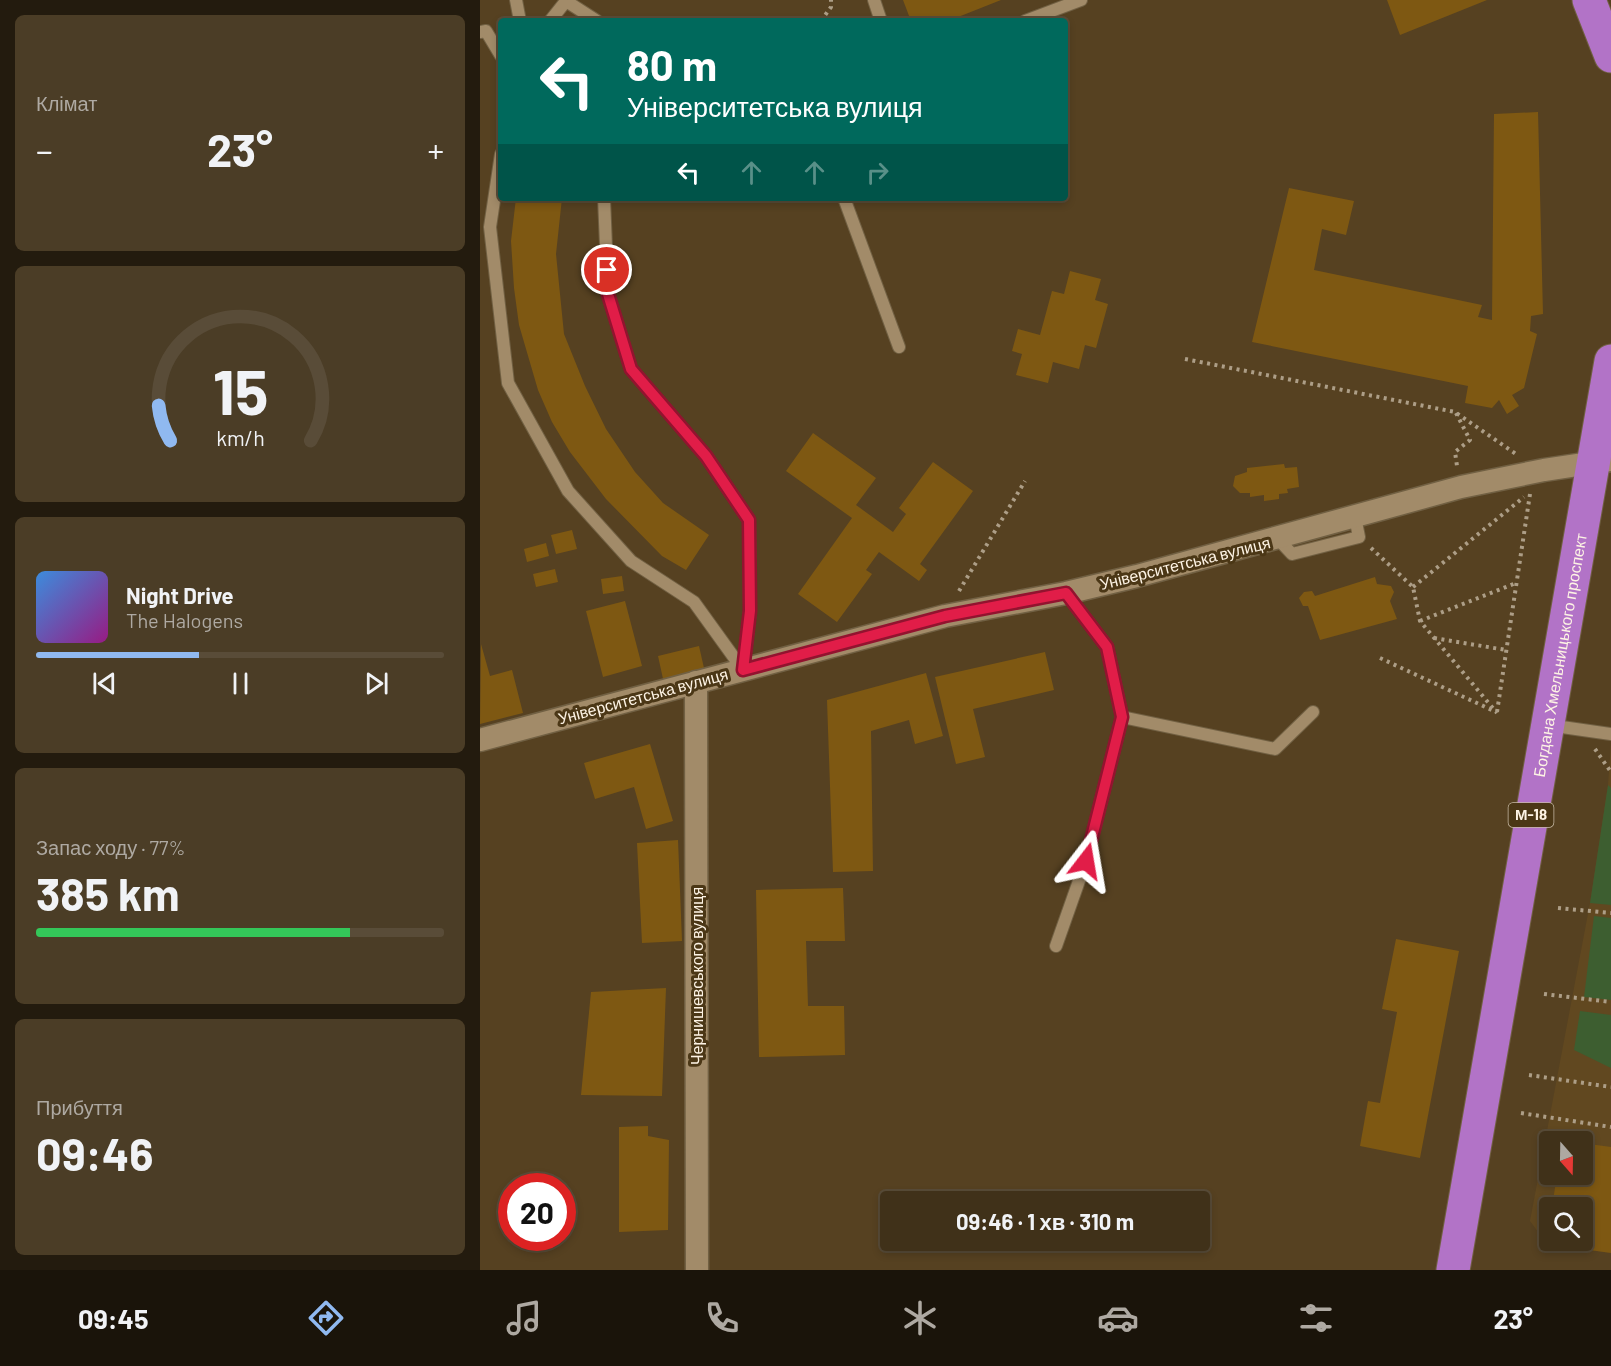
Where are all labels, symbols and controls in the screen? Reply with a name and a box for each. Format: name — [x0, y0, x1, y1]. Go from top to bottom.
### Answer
text: 80 m — [627, 39, 717, 89]
icon: left — [528, 42, 606, 120]
text: Університетська вулиця — [627, 90, 923, 122]
text: Клімат — [36, 91, 97, 115]
text: 23° — [207, 122, 273, 176]
text: − — [36, 130, 53, 170]
text: + — [427, 130, 444, 170]
icon: left — [672, 156, 705, 189]
icon: ahead — [735, 156, 768, 189]
icon: ahead — [798, 156, 831, 189]
icon: right — [861, 156, 894, 189]
pin — [581, 244, 632, 295]
icon: arrive — [590, 253, 623, 286]
text: 15 — [212, 353, 268, 427]
text: km/h — [216, 425, 264, 450]
street label: Богдана Хмельницького проспект — [1529, 531, 1590, 778]
street label: Університетська вулиця — [1098, 532, 1272, 593]
text: Night Drive — [126, 582, 234, 608]
text: The Halogens — [126, 608, 243, 632]
street label: Університетська вулиця — [556, 664, 730, 727]
icon: previous — [88, 667, 121, 700]
icon: pause — [224, 667, 257, 700]
icon: next — [360, 667, 393, 700]
road number: М-18 — [1508, 803, 1554, 827]
position arrow — [1054, 829, 1118, 893]
text: Запас ходу · 77% — [36, 835, 185, 859]
text: 385 km — [36, 866, 179, 920]
street label: Чернишевського вулиця — [687, 887, 706, 1065]
text: Прибуття — [36, 1095, 123, 1119]
text: 09:46 — [36, 1126, 153, 1180]
north arrow — [1539, 1131, 1593, 1185]
map controls — [1539, 1131, 1593, 1251]
speed limit sign: 20 — [498, 1173, 576, 1251]
button: search — [1539, 1197, 1593, 1251]
text: 09:46 · 1 хв · 310 m — [956, 1208, 1134, 1234]
icon: directions — [305, 1297, 347, 1339]
icon: music — [503, 1297, 545, 1339]
icon: phone — [701, 1297, 743, 1339]
icon: climate — [899, 1297, 941, 1339]
icon: car — [1097, 1297, 1139, 1339]
icon: filters — [1295, 1297, 1337, 1339]
text: 09:45 — [78, 1302, 149, 1334]
text: 23° — [1493, 1302, 1533, 1334]

